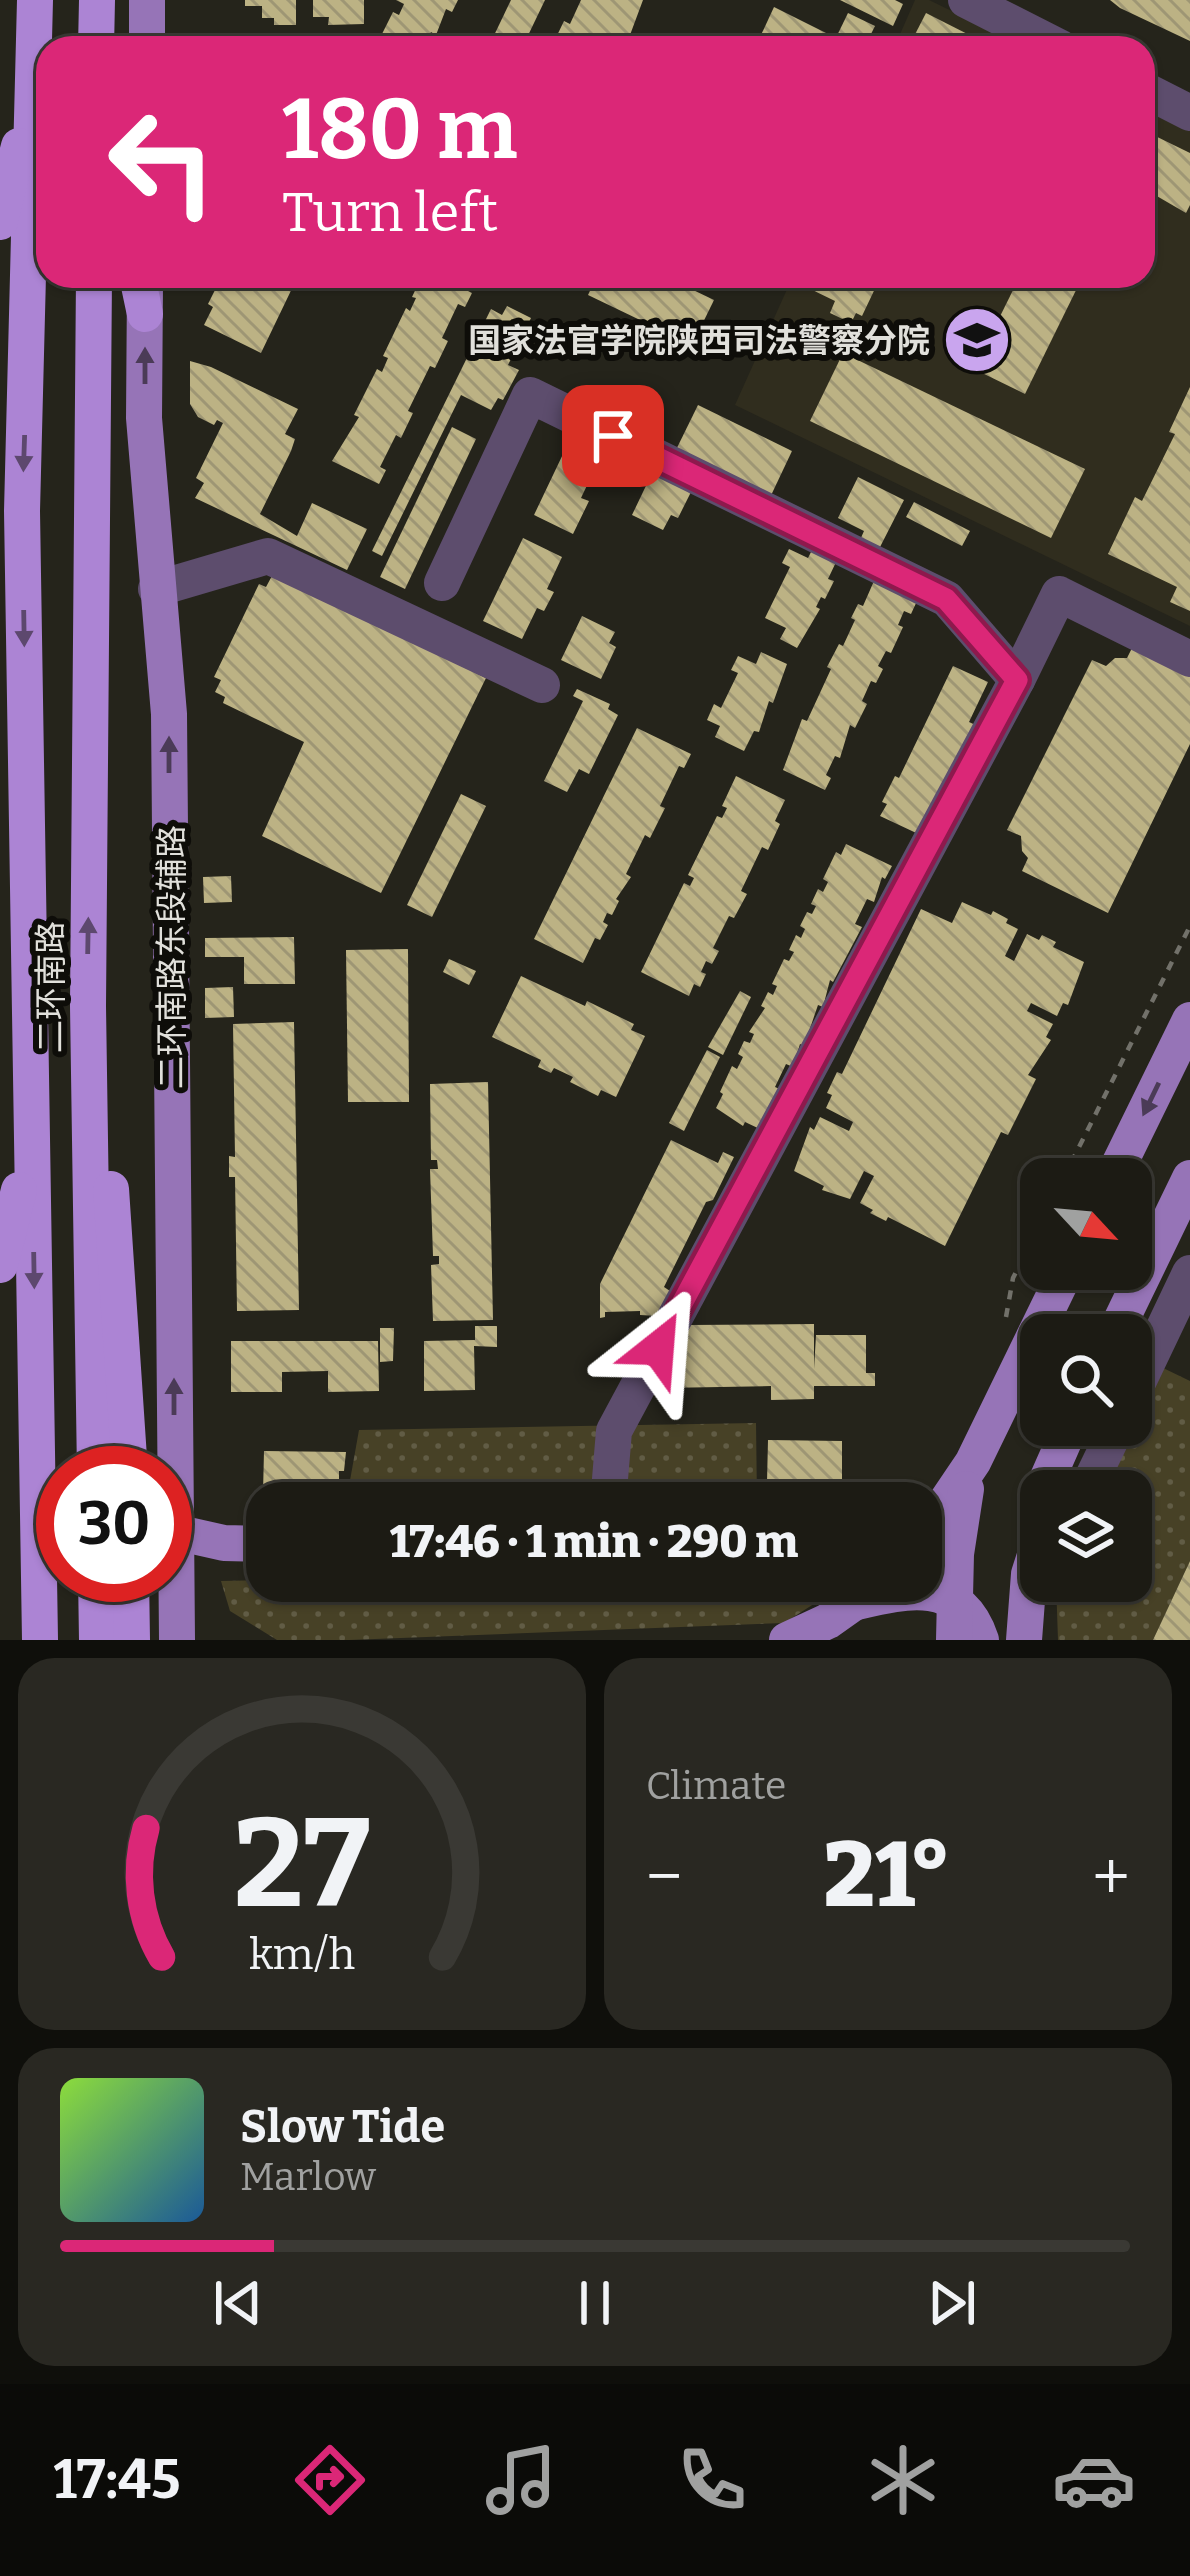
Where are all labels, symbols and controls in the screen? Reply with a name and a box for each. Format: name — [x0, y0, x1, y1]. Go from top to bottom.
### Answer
text: 180 m — [282, 79, 517, 180]
icon: left — [84, 84, 240, 240]
text: Turn left — [282, 181, 498, 245]
school or university icon: 国家法官学院陕西司法警察分院 — [942, 305, 1012, 375]
place label: 国家法官学院陕西司法警察分院 — [468, 321, 930, 361]
one-way arrow — [135, 346, 155, 384]
pin — [562, 385, 664, 487]
icon: arrive — [580, 403, 646, 469]
one-way arrow — [15, 435, 34, 473]
one-way arrow — [14, 610, 34, 648]
one-way arrow — [159, 735, 179, 773]
street label: 二环南路东段辅路 — [152, 825, 192, 1089]
one-way arrow — [79, 916, 98, 954]
street label: 二环南路 — [31, 921, 71, 1053]
one-way arrow — [1141, 1082, 1161, 1117]
north arrow — [1020, 1158, 1152, 1290]
map controls — [1020, 1158, 1152, 1602]
one-way arrow — [24, 1252, 43, 1290]
position arrow — [595, 1285, 721, 1411]
button: search — [1020, 1314, 1152, 1446]
one-way arrow — [164, 1377, 184, 1415]
speed limit sign: 30 — [36, 1446, 192, 1602]
button: layers — [1020, 1470, 1152, 1602]
text: 17:46 · 1 min · 290 m — [390, 1515, 798, 1569]
text: Climate — [646, 1763, 786, 1809]
text: 27 — [234, 1789, 370, 1939]
text: 21° — [824, 1822, 951, 1930]
text: − — [646, 1837, 682, 1916]
text: + — [1092, 1837, 1130, 1916]
text: km/h — [249, 1929, 355, 1980]
text: Slow Tide — [240, 2100, 445, 2154]
text: Marlow — [240, 2154, 376, 2200]
icon: previous — [205, 2270, 271, 2336]
icon: pause — [562, 2270, 628, 2336]
icon: next — [919, 2270, 985, 2336]
icon: directions — [288, 2438, 372, 2522]
icon: music — [479, 2438, 563, 2522]
icon: phone — [670, 2438, 754, 2522]
icon: climate — [861, 2438, 945, 2522]
icon: car — [1052, 2438, 1136, 2522]
text: 17:45 — [54, 2448, 180, 2512]

